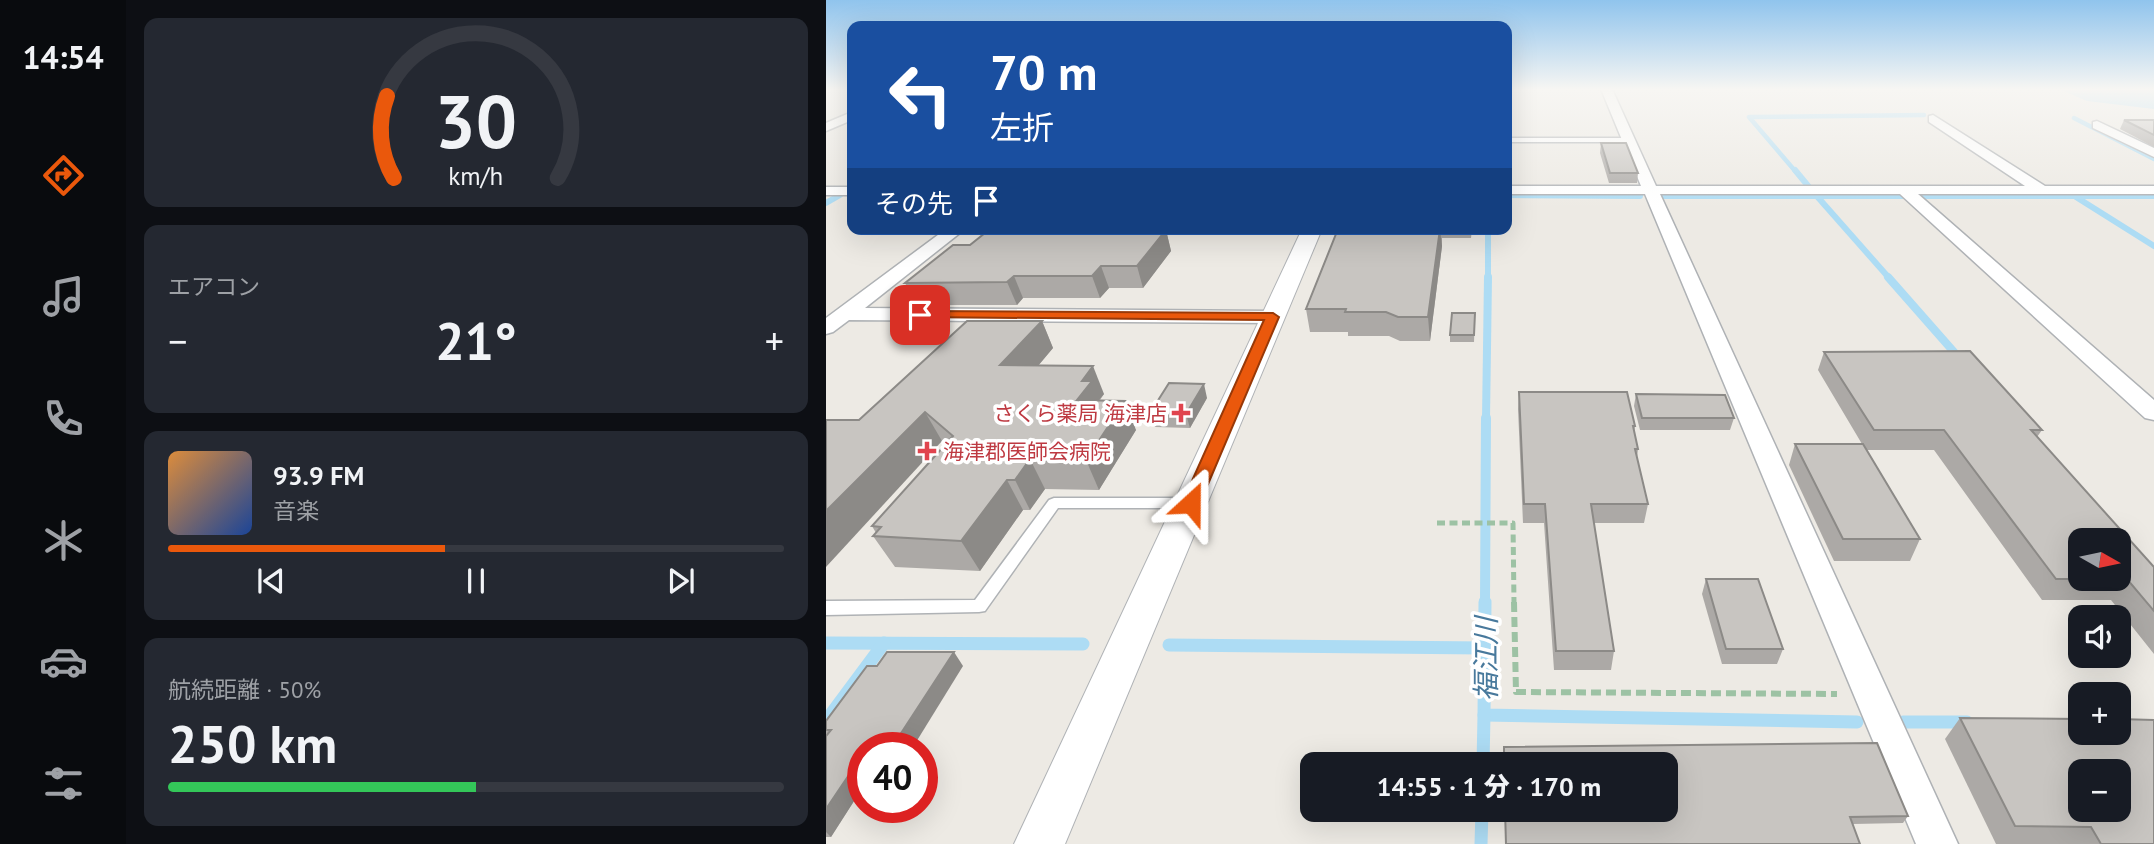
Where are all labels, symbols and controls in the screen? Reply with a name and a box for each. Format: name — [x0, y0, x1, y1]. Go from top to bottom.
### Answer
text: 14:54 — [22, 36, 104, 78]
text: 70 m — [990, 40, 1097, 104]
icon: left — [875, 49, 966, 140]
text: 30 — [435, 75, 517, 169]
text: 左折 — [990, 106, 1054, 148]
icon: directions — [39, 151, 88, 200]
text: km/h — [449, 160, 503, 192]
icon: arrive — [967, 182, 1005, 220]
text: その先 — [875, 187, 953, 220]
icon: music — [39, 272, 88, 321]
text: エアコン — [168, 272, 260, 301]
pin — [890, 285, 950, 345]
icon: arrive — [901, 296, 939, 334]
text: 21° — [435, 307, 517, 374]
text: − — [168, 316, 187, 365]
text: + — [765, 316, 784, 365]
icon: phone — [39, 394, 88, 443]
place label: さくら薬局 海津店 — [993, 400, 1167, 427]
marker: さくら薬局 海津店 — [1173, 405, 1189, 421]
place label: 海津郡医師会病院 — [943, 438, 1111, 465]
marker: 海津郡医師会病院 — [917, 441, 937, 461]
text: 93.9 FM — [273, 459, 364, 492]
position arrow — [1154, 466, 1228, 540]
text: 音楽 — [273, 496, 319, 525]
icon: climate — [39, 516, 88, 565]
north arrow — [2068, 528, 2132, 592]
map controls — [2068, 528, 2131, 822]
icon: previous — [252, 562, 290, 600]
icon: pause — [457, 562, 495, 600]
icon: next — [662, 562, 700, 600]
button: sound — [2068, 605, 2131, 668]
water label: 福江川 — [1467, 614, 1504, 701]
icon: car — [39, 637, 88, 686]
text: 航続距離 · 50% — [168, 675, 321, 704]
button: + — [2068, 682, 2131, 745]
text: 250 km — [168, 710, 337, 777]
speed limit sign: 40 — [847, 732, 938, 823]
icon: filters — [39, 759, 88, 808]
button: − — [2068, 759, 2131, 822]
text: 14:55 · 1 分 · 170 m — [1377, 770, 1601, 803]

